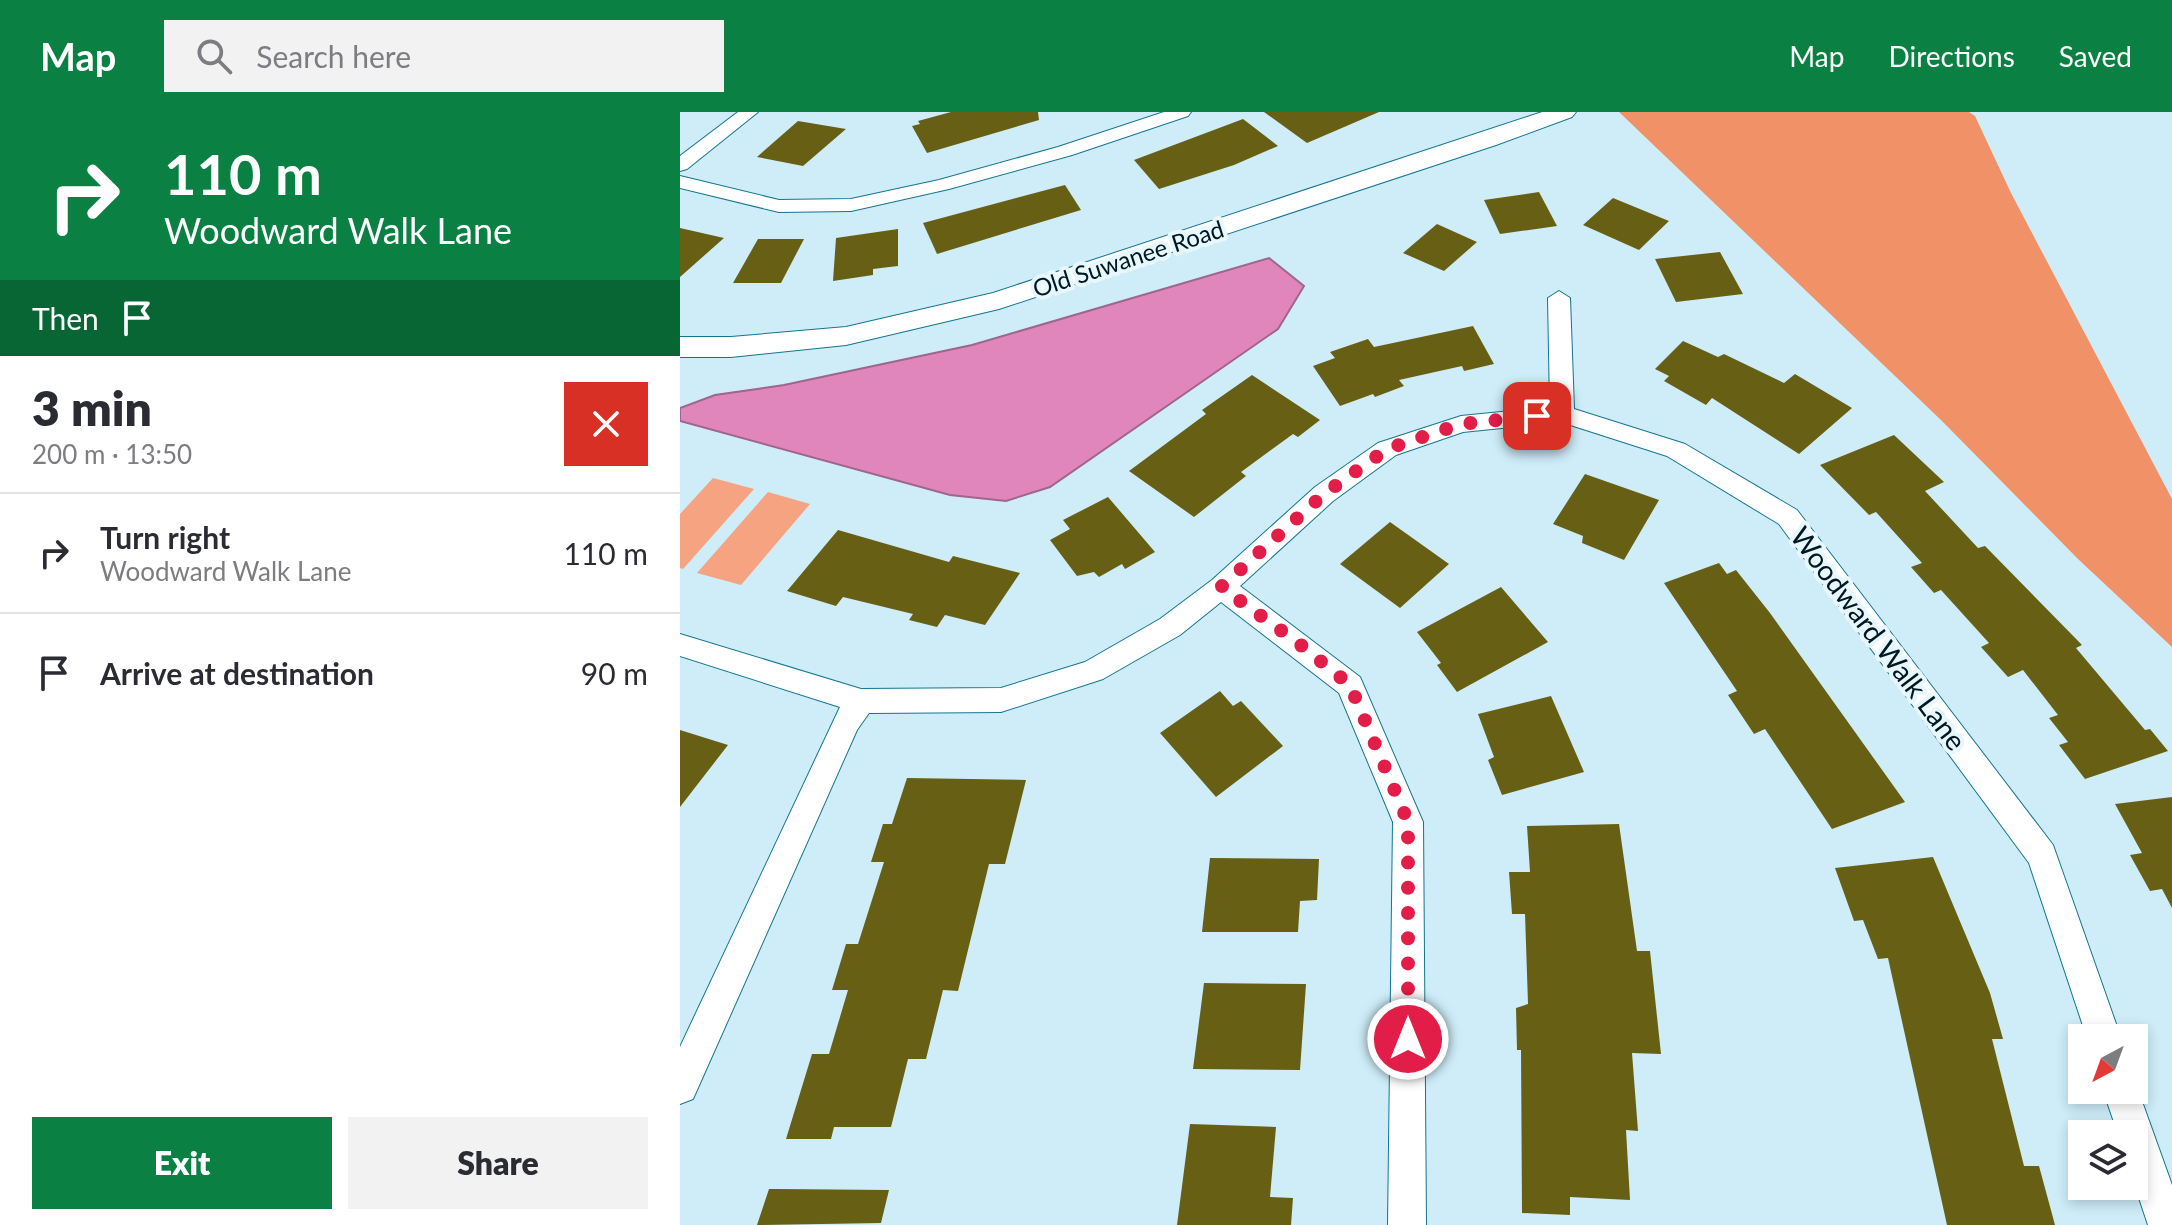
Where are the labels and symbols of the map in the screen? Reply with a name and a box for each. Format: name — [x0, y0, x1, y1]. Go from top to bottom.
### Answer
street label: Old Suwanee Road — [1029, 213, 1227, 303]
pin — [1503, 382, 1571, 450]
street label: Woodward Walk Lane — [1784, 520, 1974, 756]
position arrow — [1366, 997, 1450, 1081]
north arrow — [2068, 1024, 2148, 1104]

